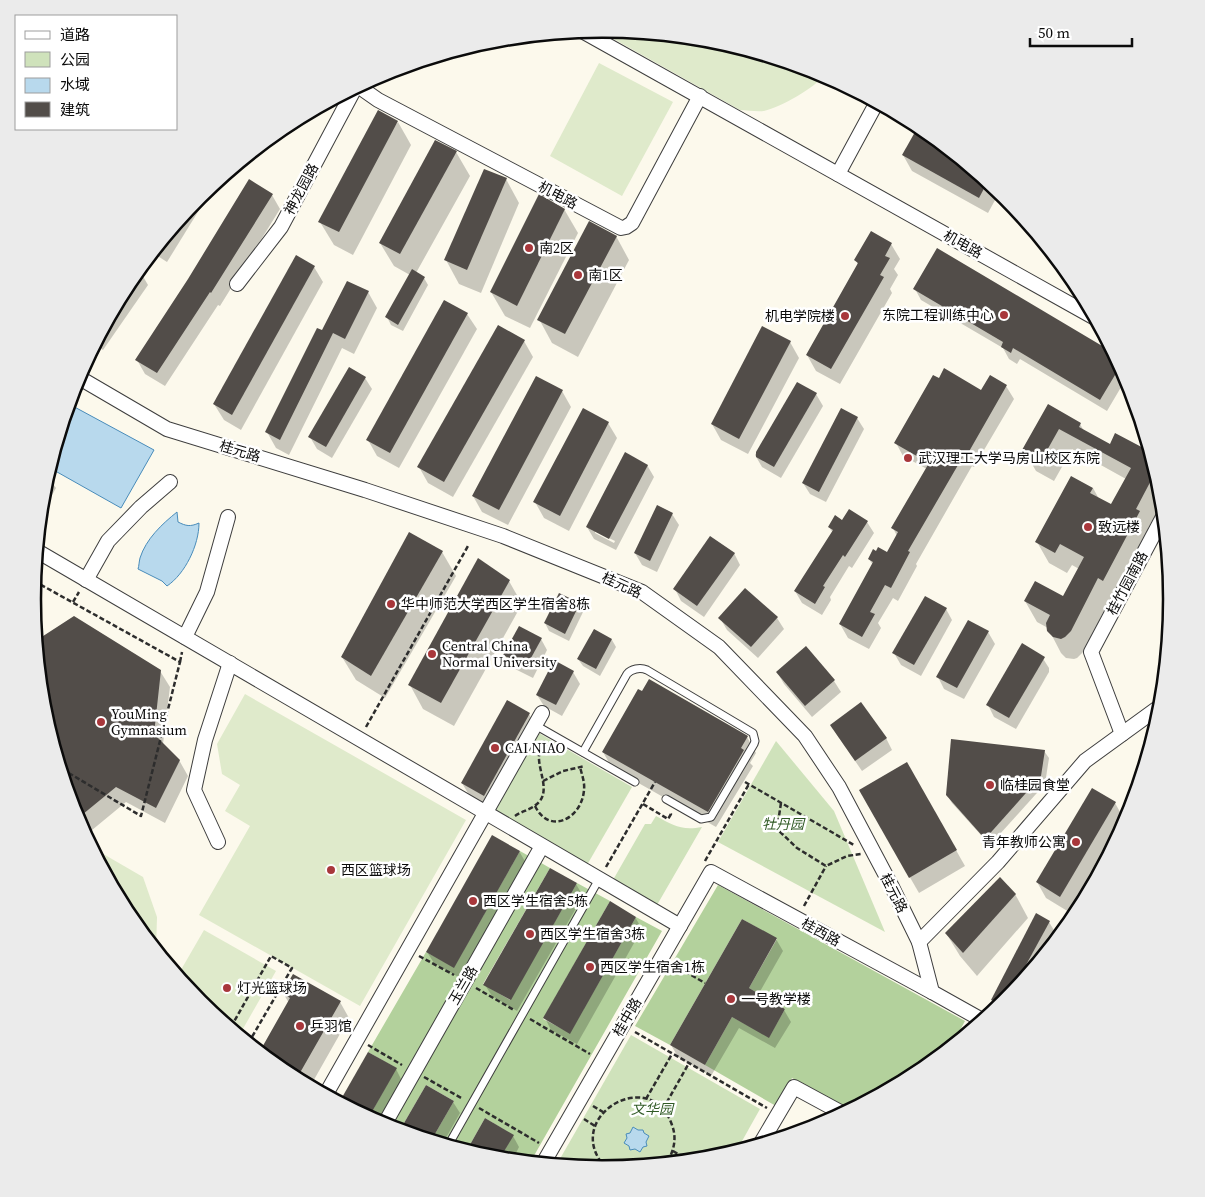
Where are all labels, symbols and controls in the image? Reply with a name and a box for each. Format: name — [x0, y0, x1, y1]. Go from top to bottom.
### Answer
legend — [15, 15, 178, 130]
scale bar — [1030, 15, 1132, 47]
text: 50 m — [1038, 22, 1070, 43]
text: 道路 — [60, 24, 90, 45]
text: 公园 — [60, 49, 90, 70]
text: 水域 — [60, 74, 90, 95]
text: 建筑 — [60, 99, 90, 120]
street label: 神龙园路 — [279, 160, 323, 218]
street label: 机电路 — [535, 176, 581, 214]
street label: 机电路 — [940, 225, 986, 263]
place label: 南2区 — [539, 238, 574, 258]
marker: 南2区 — [523, 242, 535, 254]
place label: 南1区 — [588, 265, 623, 285]
marker: 南1区 — [572, 269, 584, 281]
place label: 东院工程训练中心 — [882, 305, 994, 325]
place label: 机电学院楼 — [765, 306, 835, 326]
marker: 东院工程训练中心 — [998, 309, 1010, 321]
marker: 机电学院楼 — [839, 310, 851, 322]
street label: 桂元路 — [217, 435, 263, 467]
place label: 武汉理工大学马房山校区东院 — [918, 448, 1100, 468]
marker: 武汉理工大学马房山校区东院 — [902, 452, 914, 464]
place label: 致远楼 — [1098, 517, 1140, 537]
marker: 致远楼 — [1082, 521, 1094, 533]
street label: 桂竹园南路 — [1102, 547, 1152, 619]
street label: 桂元路 — [599, 567, 645, 603]
place label: 华中师范大学西区学生宿舍8栋 — [401, 594, 590, 614]
marker: 华中师范大学西区学生宿舍8栋 — [385, 598, 397, 610]
place label: Central China Normal University — [442, 636, 558, 672]
marker: Central China Normal University — [426, 648, 438, 660]
place label: YouMing Gymnasium — [111, 704, 187, 740]
marker: YouMing Gymnasium — [95, 716, 107, 728]
place label: CAI NIAO — [505, 738, 566, 758]
marker: CAI NIAO — [489, 742, 501, 754]
place label: 临桂园食堂 — [1000, 775, 1070, 795]
marker: 临桂园食堂 — [984, 779, 996, 791]
park label: 牡丹园 — [762, 814, 806, 834]
place label: 青年教师公寓 — [982, 832, 1066, 852]
marker: 青年教师公寓 — [1070, 836, 1082, 848]
place label: 西区篮球场 — [341, 860, 411, 880]
marker: 西区篮球场 — [325, 864, 337, 876]
street label: 桂元路 — [876, 870, 912, 916]
place label: 西区学生宿舍5栋 — [483, 891, 588, 911]
marker: 西区学生宿舍5栋 — [467, 895, 479, 907]
street label: 桂西路 — [798, 913, 844, 951]
place label: 西区学生宿舍3栋 — [540, 924, 645, 944]
marker: 西区学生宿舍3栋 — [524, 928, 536, 940]
place label: 西区学生宿舍1栋 — [600, 957, 705, 977]
marker: 西区学生宿舍1栋 — [584, 961, 596, 973]
street label: 玉兰路 — [444, 962, 482, 1008]
place label: 灯光篮球场 — [237, 978, 307, 998]
marker: 灯光篮球场 — [221, 982, 233, 994]
place label: 一号教学楼 — [741, 989, 811, 1009]
marker: 一号教学楼 — [725, 993, 737, 1005]
street label: 桂中路 — [608, 994, 646, 1040]
place label: 乒羽馆 — [310, 1016, 352, 1036]
marker: 乒羽馆 — [294, 1020, 306, 1032]
park label: 文华园 — [631, 1099, 675, 1119]

